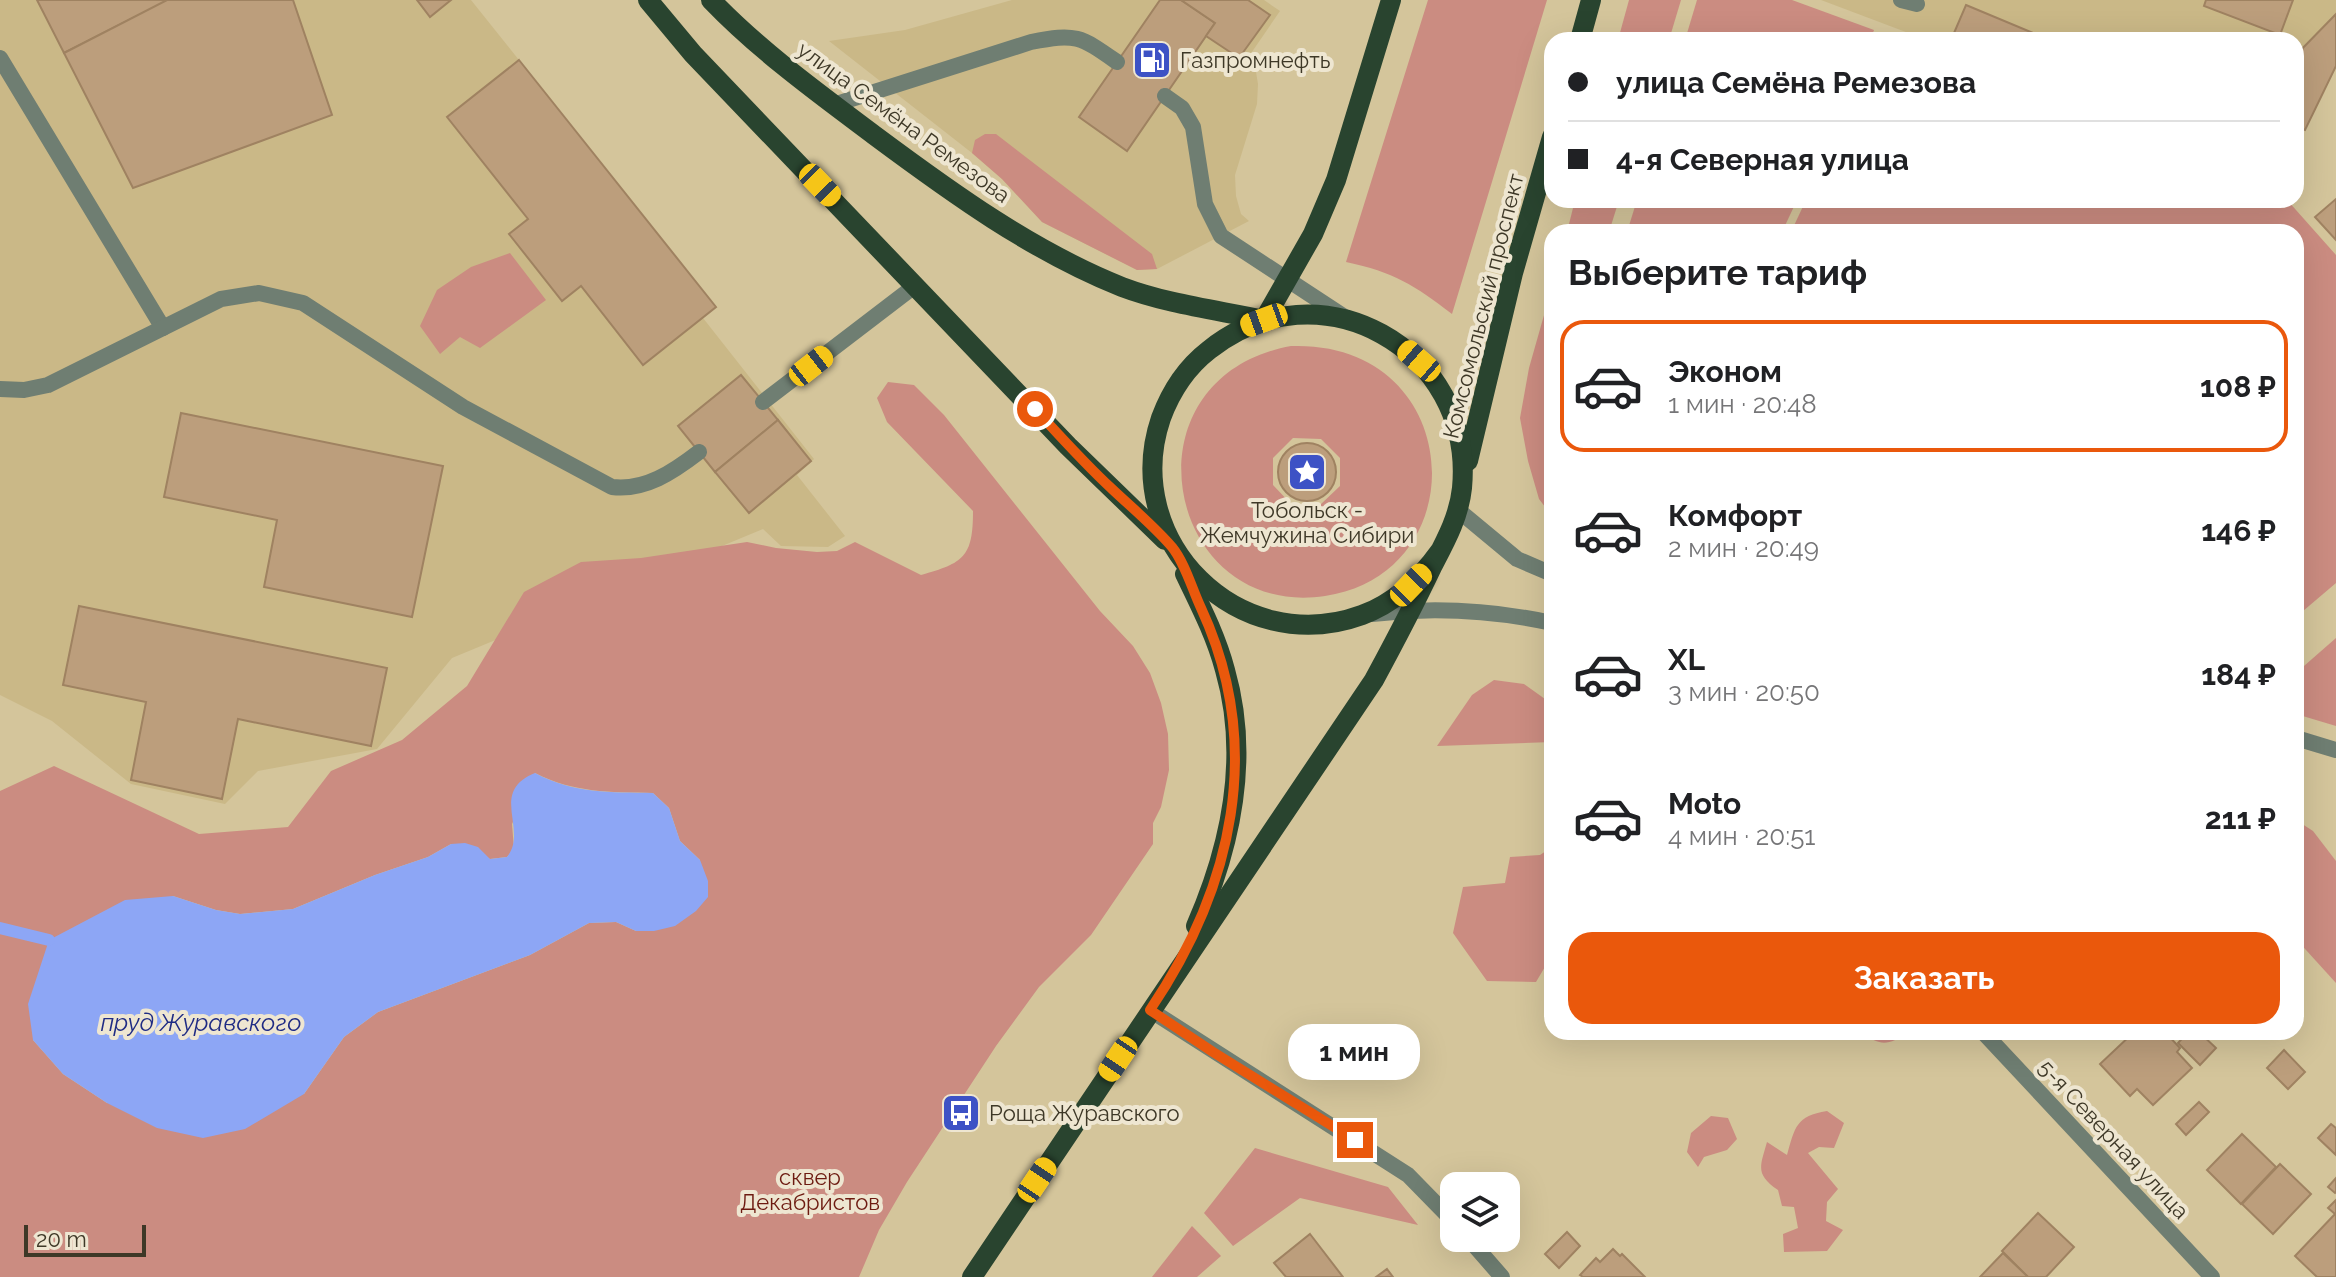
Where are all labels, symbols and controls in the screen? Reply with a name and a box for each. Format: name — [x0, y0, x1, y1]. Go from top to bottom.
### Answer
street label: улица Семёна Ремезова — [793, 36, 1015, 208]
fuel station icon: Газпромнефть — [1131, 39, 1173, 81]
place label: Газпромнефть — [1180, 47, 1331, 73]
text: улица Семёна Ремезова — [1616, 65, 1976, 100]
text: 4-я Северная улица — [1616, 142, 1909, 177]
car — [795, 159, 845, 211]
street label: Комсомольский проспект — [1437, 170, 1529, 441]
text: Выберите тариф — [1568, 251, 1867, 293]
car — [1237, 301, 1291, 339]
car — [1393, 336, 1445, 386]
car — [785, 342, 837, 390]
icon: car — [1572, 350, 1644, 422]
text: Эконом — [1668, 354, 1782, 389]
text: 108 ₽ — [2200, 369, 2276, 404]
text: 1 мин · 20:48 — [1668, 389, 1817, 419]
route start — [1017, 391, 1053, 427]
place icon: Тобольск - Жемчужина Сибири — [1286, 451, 1328, 493]
icon: car — [1572, 494, 1644, 566]
place label: Тобольск - Жемчужина Сибири — [1200, 497, 1414, 548]
text: Комфорт — [1668, 498, 1802, 533]
text: 146 ₽ — [2201, 513, 2276, 548]
text: 2 мин · 20:49 — [1668, 533, 1819, 563]
car — [1386, 559, 1436, 611]
icon: car — [1572, 638, 1644, 710]
text: XL — [1668, 642, 1705, 677]
text: 184 ₽ — [2201, 657, 2276, 692]
text: 3 мин · 20:50 — [1668, 677, 1820, 707]
icon: car — [1572, 782, 1644, 854]
text: Moto — [1668, 786, 1741, 821]
text: 211 ₽ — [2205, 801, 2276, 836]
text: 4 мин · 20:51 — [1668, 821, 1815, 851]
button: Заказать — [1568, 932, 2280, 1024]
water label: пруд Журавского — [100, 1008, 302, 1037]
callout: 1 мин — [1289, 1024, 1421, 1080]
car — [1095, 1032, 1141, 1086]
text: 1 мин — [1319, 1037, 1389, 1067]
street label: 5-я Северная улица — [2034, 1054, 2194, 1224]
bus stop icon: Роща Журавского — [940, 1092, 982, 1134]
place label: Роща Журавского — [989, 1100, 1180, 1126]
route end — [1337, 1122, 1373, 1158]
car — [1014, 1153, 1060, 1207]
park label: сквер Декабристов — [740, 1164, 880, 1215]
map controls — [1440, 1172, 1520, 1252]
button: layers — [1440, 1172, 1520, 1252]
scale bar — [24, 1221, 146, 1257]
text: 20 m — [36, 1226, 87, 1252]

